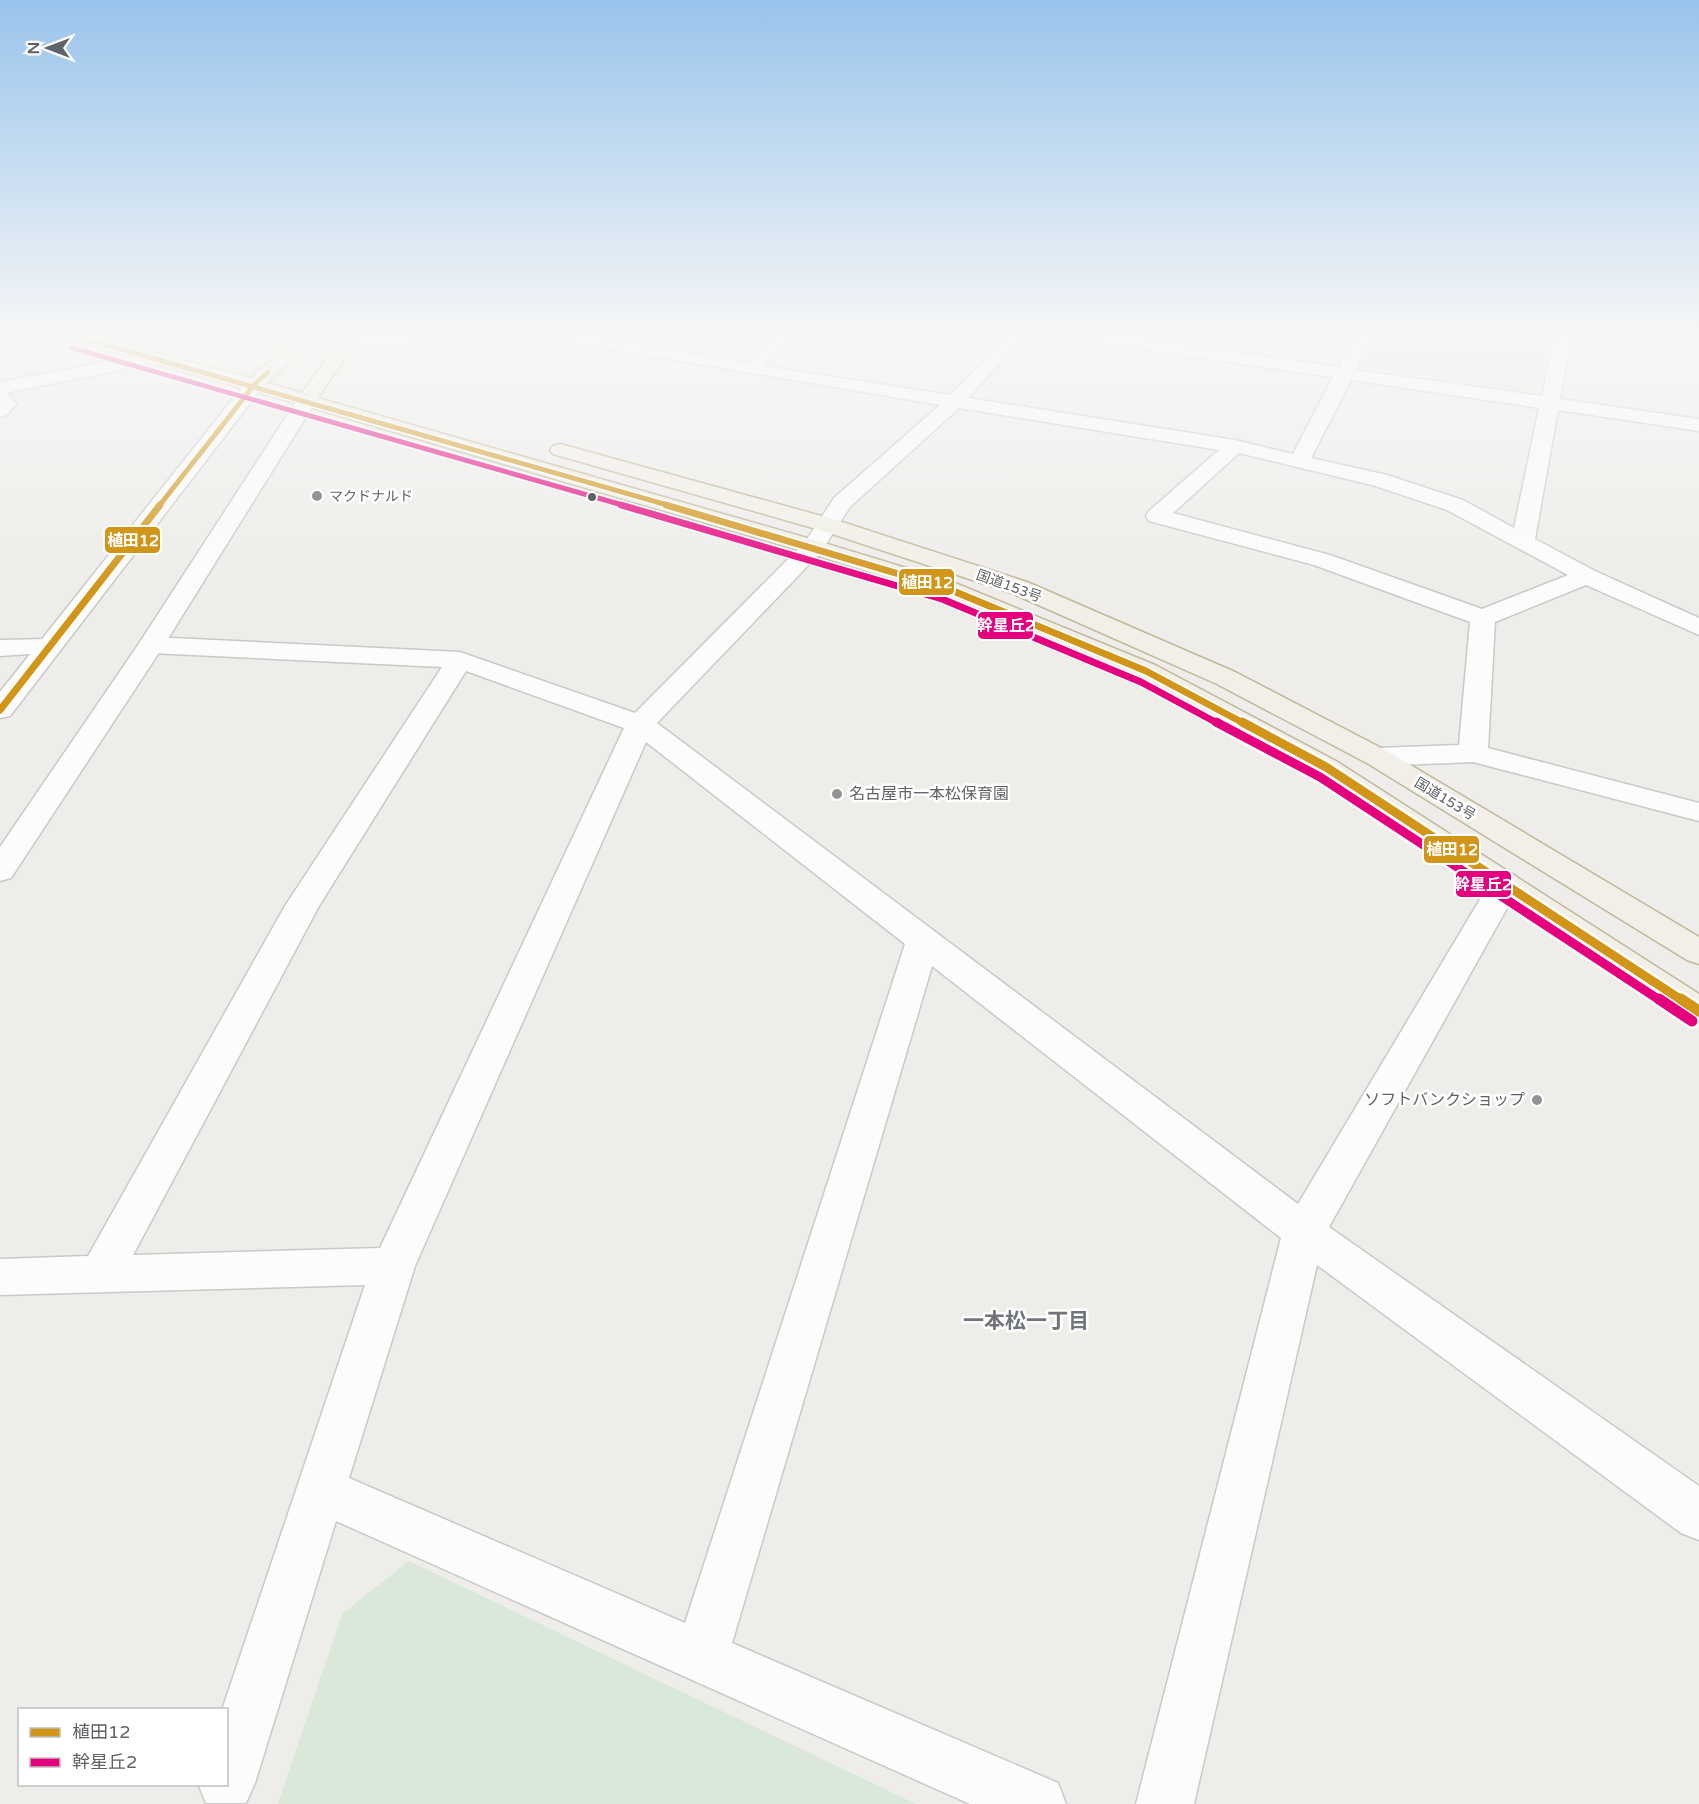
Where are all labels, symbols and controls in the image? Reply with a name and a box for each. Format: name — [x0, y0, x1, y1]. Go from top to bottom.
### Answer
north arrow — [18, 18, 78, 78]
text: N — [24, 42, 44, 54]
place label: マクドナルド — [329, 488, 413, 505]
marker: マクドナルド — [310, 489, 324, 503]
unlabelled marker — [586, 491, 598, 503]
line badge: 植田12 — [104, 526, 161, 554]
text: 植田12 — [107, 531, 159, 551]
street label: 国道153号 — [974, 566, 1044, 606]
line badge: 植田12 — [898, 568, 955, 596]
text: 植田12 — [901, 573, 953, 593]
line badge: 幹星丘2 — [977, 611, 1034, 640]
text: 幹星丘2 — [977, 616, 1035, 636]
street label: 国道153号 — [1411, 774, 1479, 824]
place label: 名古屋市一本松保育園 — [849, 784, 1009, 804]
marker: 名古屋市一本松保育園 — [830, 787, 844, 801]
line badge: 植田12 — [1423, 835, 1480, 864]
text: 植田12 — [1426, 840, 1478, 860]
line badge: 幹星丘2 — [1455, 870, 1512, 898]
text: 幹星丘2 — [1454, 875, 1512, 895]
place label: ソフトバンクショップ — [1364, 1090, 1525, 1110]
marker: ソフトバンクショップ — [1530, 1093, 1544, 1107]
district label: 一本松一丁目 — [963, 1309, 1089, 1334]
legend — [18, 1708, 228, 1786]
text: 植田12 — [72, 1721, 131, 1743]
text: 幹星丘2 — [72, 1751, 137, 1773]

